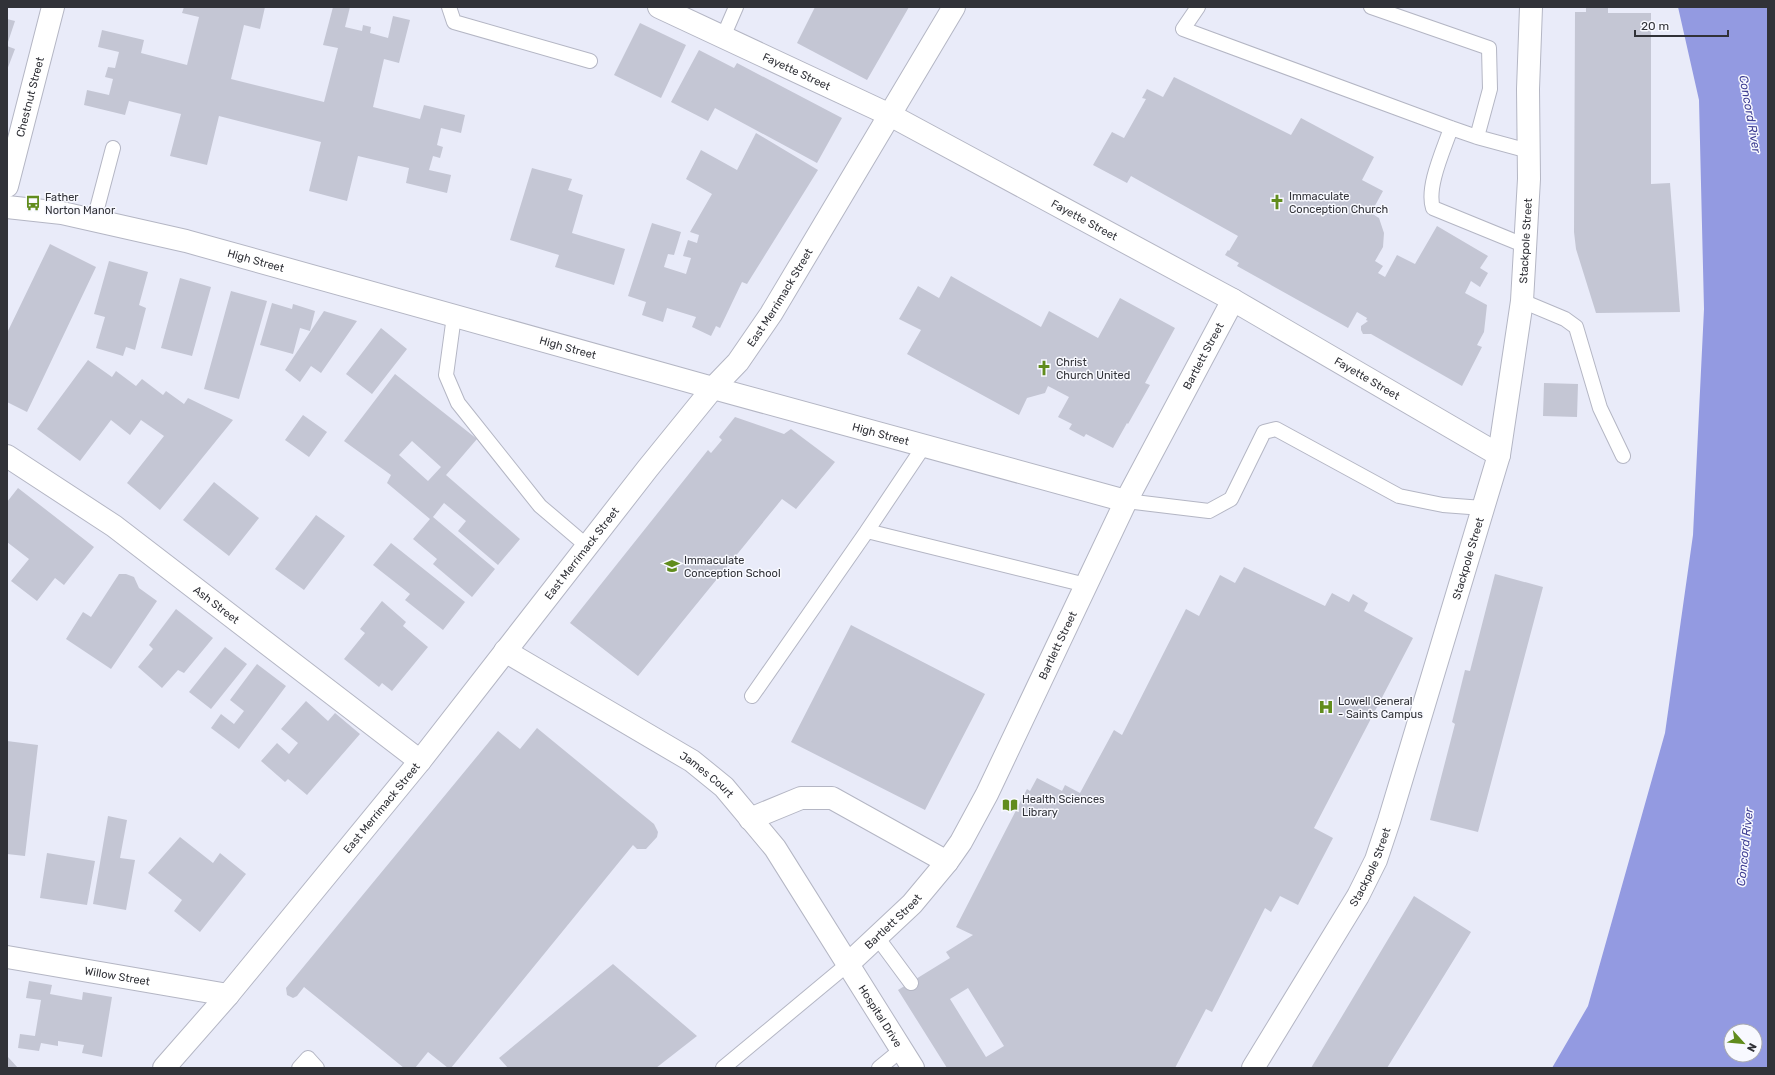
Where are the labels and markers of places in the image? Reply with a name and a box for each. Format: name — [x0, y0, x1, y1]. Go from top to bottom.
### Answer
place label: Immaculate Conception Church — [1289, 190, 1388, 216]
place label: Father Norton Manor — [45, 191, 116, 217]
church icon: Immaculate Conception Church — [1268, 193, 1286, 211]
bus stop icon: Father Norton Manor — [24, 194, 42, 212]
place label: Christ Church United — [1056, 356, 1130, 382]
church icon: Christ Church United — [1035, 359, 1053, 377]
place label: Immaculate Conception School — [684, 554, 781, 580]
school or university icon: Immaculate Conception School — [663, 557, 681, 575]
place label: Lowell General - Saints Campus — [1338, 695, 1423, 721]
hospital icon: Lowell General - Saints Campus — [1317, 698, 1335, 716]
place label: Health Sciences Library — [1022, 793, 1105, 819]
library icon: Health Sciences Library — [1001, 796, 1019, 814]

